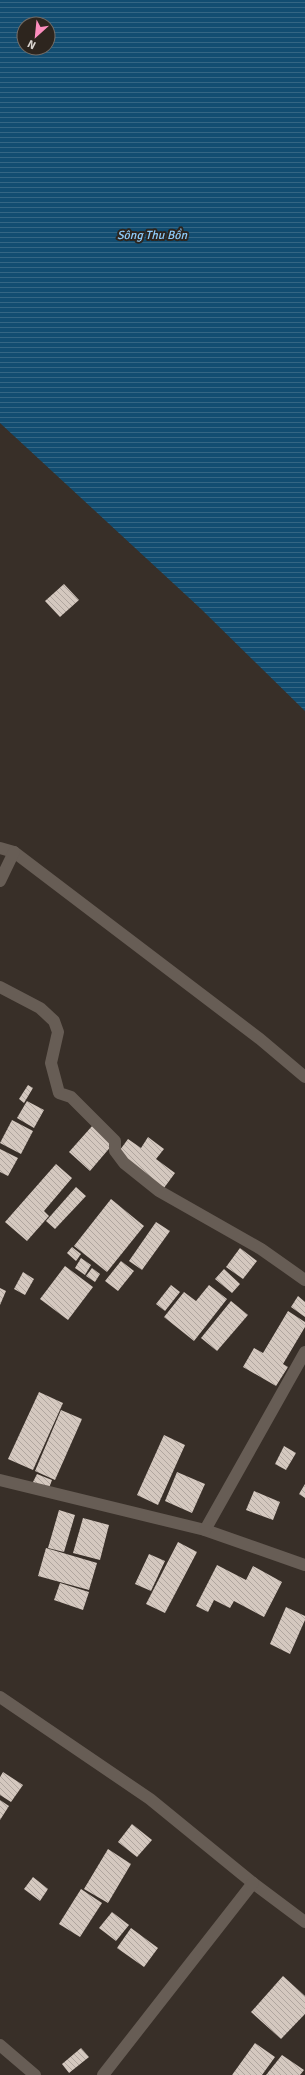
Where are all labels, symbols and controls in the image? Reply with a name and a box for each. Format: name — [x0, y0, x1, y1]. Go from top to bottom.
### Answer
north arrow — [16, 16, 56, 56]
text: N — [25, 37, 38, 52]
water label: Sông Thu Bồn — [117, 228, 188, 243]

